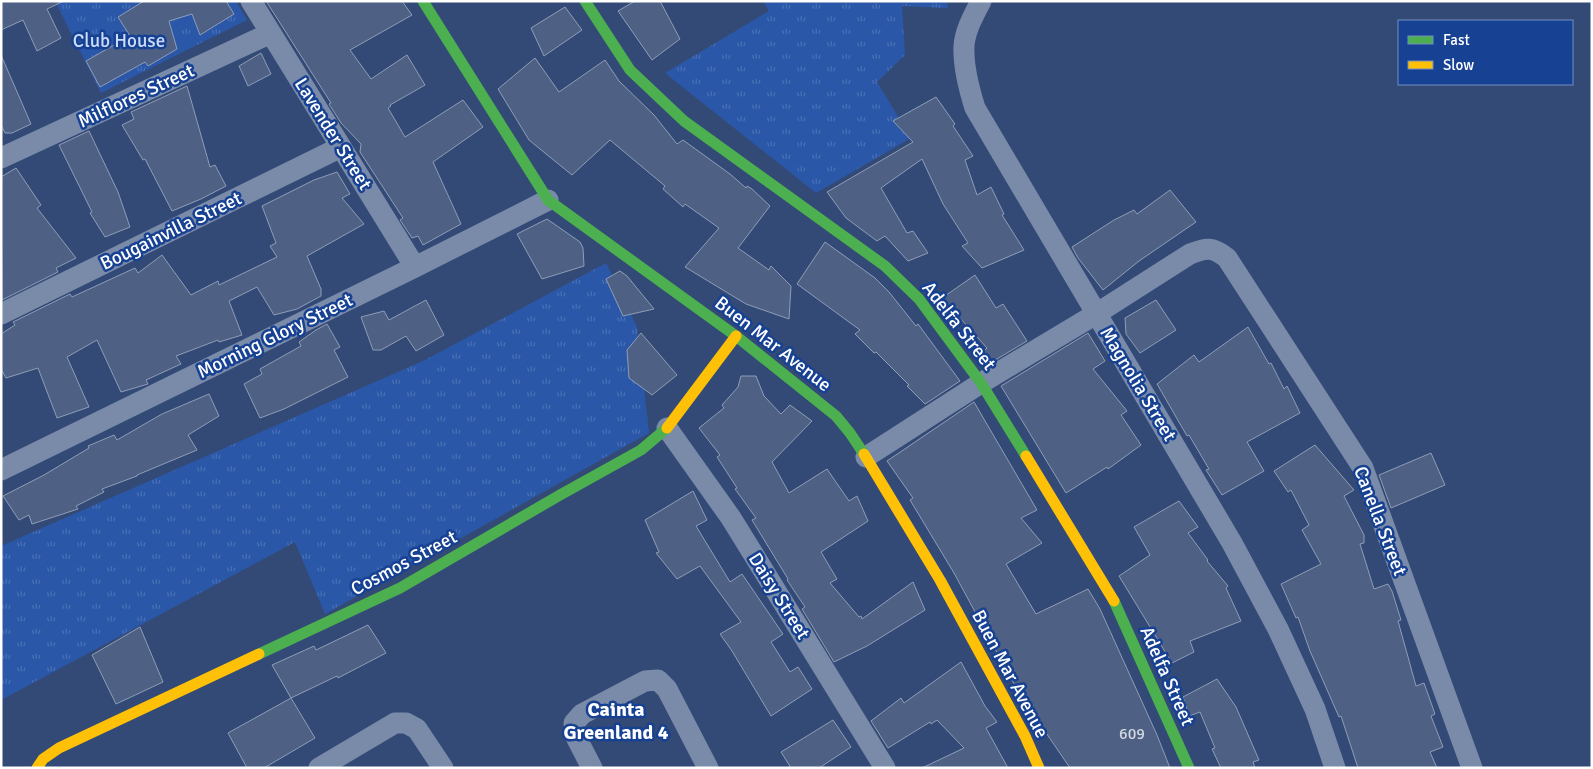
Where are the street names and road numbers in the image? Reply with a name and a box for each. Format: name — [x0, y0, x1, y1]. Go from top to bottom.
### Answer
street label: Milflores Street — [74, 58, 198, 133]
street label: Lavender Street — [289, 74, 377, 195]
street label: Bougainvilla Street — [96, 186, 246, 276]
street label: Adelfa Street — [917, 277, 1001, 376]
street label: Morning Glory Street — [193, 288, 357, 384]
street label: Buen Mar Avenue — [710, 291, 836, 397]
street label: Magnolia Street — [1094, 322, 1182, 446]
street label: Canella Street — [1348, 463, 1412, 579]
street label: Cosmos Street — [347, 525, 461, 601]
street label: Daisy Street — [743, 548, 815, 644]
street label: Buen Mar Avenue — [966, 606, 1054, 742]
street label: Adelfa Street — [1134, 623, 1200, 730]

